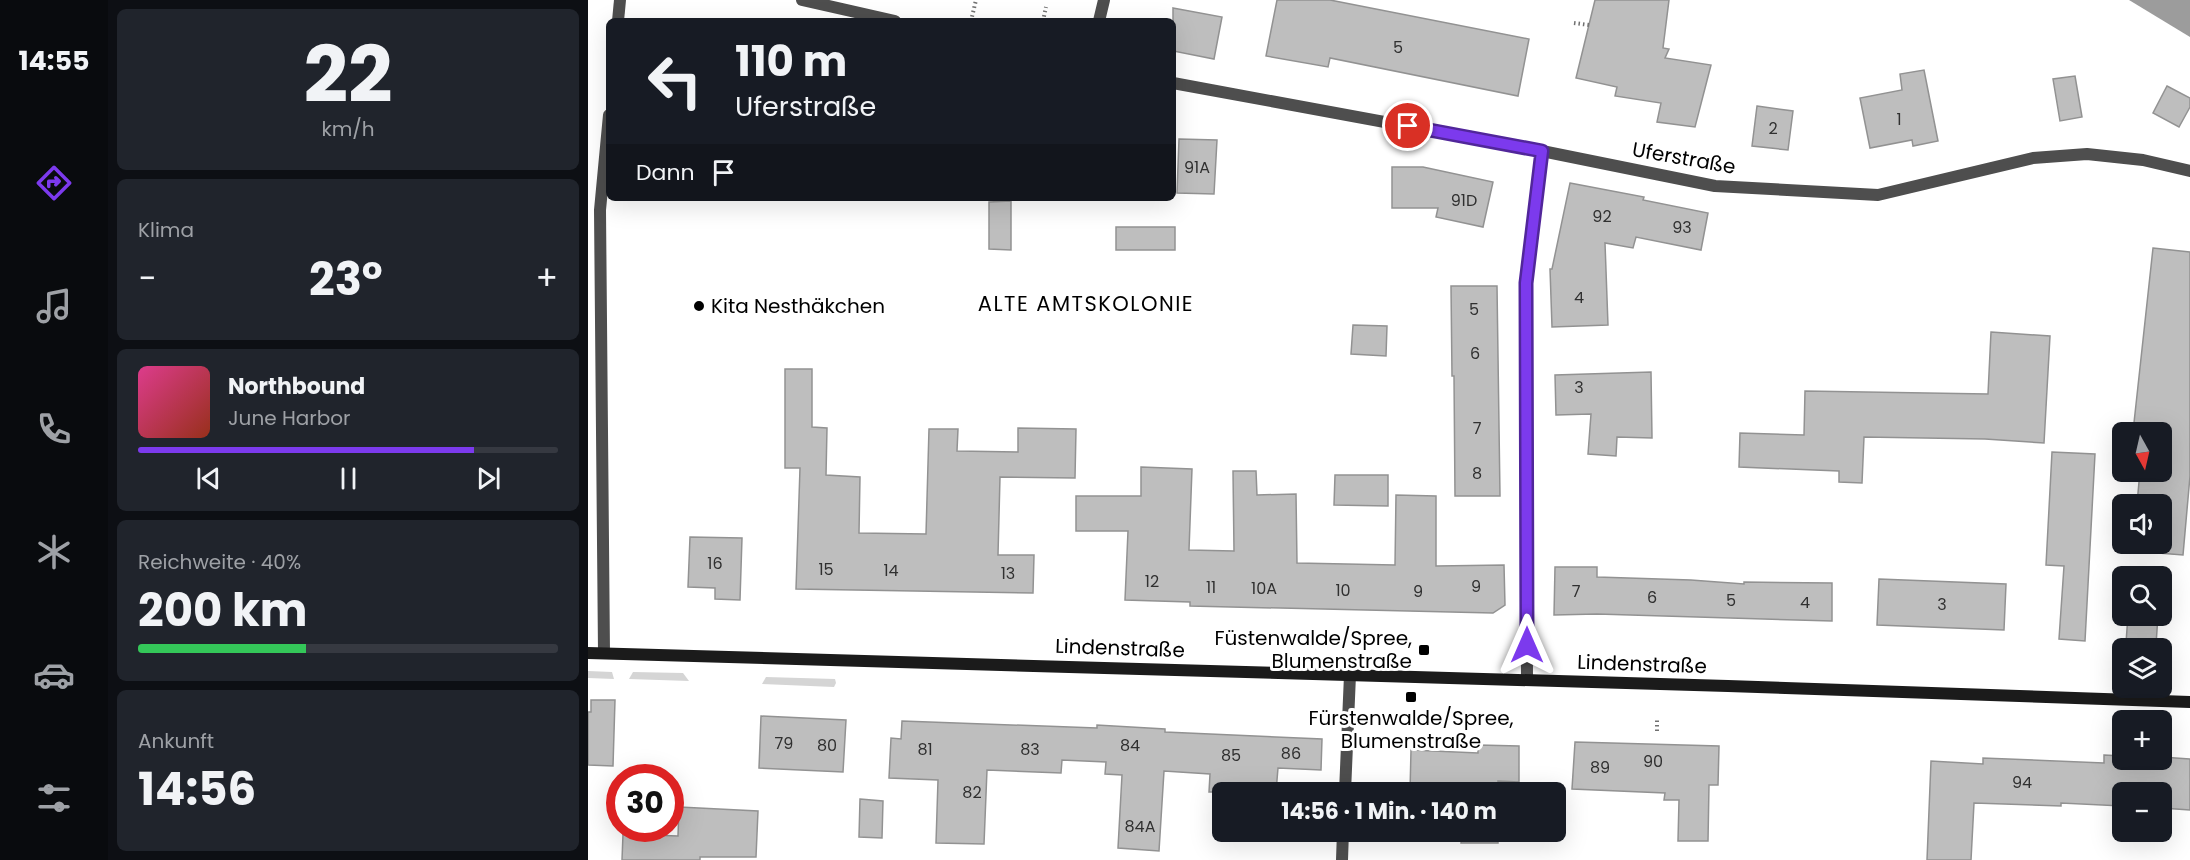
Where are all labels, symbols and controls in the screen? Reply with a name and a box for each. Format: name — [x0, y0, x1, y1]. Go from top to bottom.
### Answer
text: 22 — [303, 20, 393, 129]
text: 110 m — [735, 32, 847, 91]
house number: 5 — [1393, 36, 1403, 59]
text: 14:55 — [18, 42, 90, 79]
icon: left — [636, 42, 714, 120]
text: Uferstraße — [735, 88, 876, 125]
pin — [1382, 100, 1433, 151]
house number: 1 — [1896, 108, 1902, 131]
icon: arrive — [1391, 109, 1424, 142]
text: km/h — [321, 115, 375, 143]
house number: 2 — [1768, 117, 1778, 140]
street label: Uferstraße — [1630, 135, 1738, 181]
icon: arrive — [707, 156, 740, 189]
house number: 91A — [1184, 156, 1210, 179]
text: Dann — [636, 157, 695, 188]
icon: directions — [33, 162, 75, 204]
house number: 91D — [1451, 189, 1477, 212]
house number: 92 — [1592, 205, 1612, 228]
text: Klima — [138, 216, 194, 244]
house number: 93 — [1672, 216, 1692, 239]
text: 23° — [309, 248, 383, 311]
text: − — [138, 255, 156, 302]
text: + — [535, 255, 558, 302]
icon: music — [33, 285, 75, 327]
house number: 4 — [1574, 286, 1584, 309]
district label: ALTE AMTSKOLONIE — [978, 289, 1194, 318]
place label: Kita Nesthäkchen — [711, 292, 885, 320]
house number: 5 — [1469, 298, 1479, 321]
marker: Kita Nesthäkchen — [692, 299, 706, 313]
house number: 6 — [1470, 342, 1480, 365]
text: Northbound — [228, 371, 365, 402]
house number: 3 — [1574, 376, 1584, 399]
text: June Harbor — [228, 404, 351, 432]
icon: phone — [33, 408, 75, 450]
house number: 7 — [1473, 417, 1482, 440]
north arrow — [2112, 422, 2172, 482]
map controls — [2112, 422, 2172, 842]
icon: previous — [192, 462, 225, 495]
icon: pause — [332, 462, 365, 495]
icon: next — [472, 462, 505, 495]
house number: 8 — [1472, 462, 1482, 485]
button: sound — [2112, 494, 2172, 554]
icon: climate — [33, 531, 75, 573]
text: Reichweite · 40% — [138, 548, 301, 576]
house number: 16 — [707, 552, 723, 575]
house number: 15 — [818, 558, 834, 581]
house number: 14 — [883, 559, 899, 582]
house number: 13 — [1001, 562, 1015, 585]
button: search — [2112, 566, 2172, 626]
house number: 12 — [1145, 570, 1159, 593]
house number: 9 — [1471, 575, 1481, 598]
house number: 11 — [1206, 576, 1216, 599]
house number: 10A — [1251, 577, 1277, 600]
text: 200 km — [138, 579, 307, 642]
house number: 10 — [1335, 579, 1351, 602]
house number: 9 — [1413, 580, 1423, 603]
house number: 7 — [1572, 580, 1581, 603]
house number: 6 — [1647, 586, 1657, 609]
house number: 5 — [1726, 589, 1736, 612]
house number: 4 — [1800, 591, 1810, 614]
house number: 3 — [1937, 593, 1947, 616]
position arrow — [1495, 613, 1559, 677]
place label: Füstenwalde/Spree, Blumenstraße — [1214, 624, 1412, 675]
street label: Lindenstraße — [1055, 632, 1185, 664]
button: layers — [2112, 638, 2172, 698]
marker: Füstenwalde/Spree, Blumenstraße — [1417, 643, 1431, 657]
street label: Lindenstraße — [1577, 648, 1707, 680]
icon: car — [33, 654, 75, 696]
marker: Fürstenwalde/Spree, Blumenstraße — [1404, 690, 1418, 704]
place label: Fürstenwalde/Spree, Blumenstraße — [1308, 704, 1514, 755]
button: + — [2112, 710, 2172, 770]
text: Ankunft — [138, 727, 214, 755]
house number: 79 — [775, 732, 793, 755]
house number: 80 — [817, 734, 837, 757]
house number: 84 — [1120, 734, 1140, 757]
house number: 81 — [917, 738, 933, 761]
house number: 83 — [1020, 738, 1040, 761]
house number: 86 — [1281, 742, 1301, 765]
house number: 85 — [1221, 744, 1241, 767]
house number: 90 — [1643, 750, 1663, 773]
house number: 89 — [1590, 756, 1610, 779]
text: 14:56 — [138, 758, 256, 821]
speed limit sign: 30 — [606, 764, 684, 842]
house number: 94 — [2012, 771, 2032, 794]
icon: filters — [33, 777, 75, 819]
house number: 82 — [962, 781, 982, 804]
button: − — [2112, 782, 2172, 842]
text: 14:56 · 1 Min. · 140 m — [1281, 796, 1497, 827]
house number: 84A — [1125, 815, 1156, 838]

